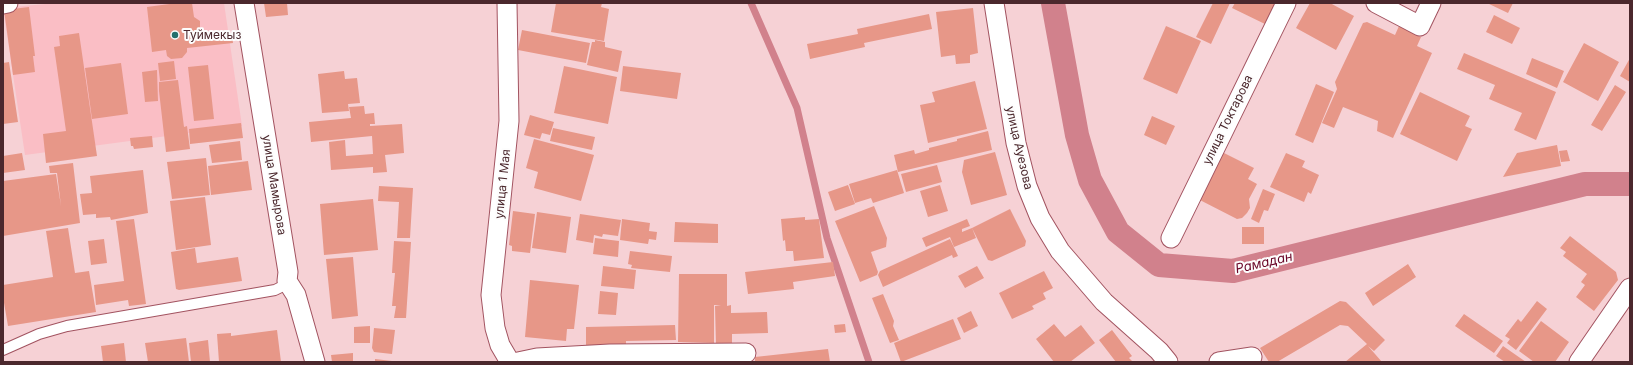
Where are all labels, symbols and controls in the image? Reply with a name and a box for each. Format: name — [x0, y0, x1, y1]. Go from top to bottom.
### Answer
place label: Туймекыз — [183, 28, 241, 42]
marker: Туймекыз — [170, 30, 180, 40]
street label: улица Токтарова — [1200, 73, 1256, 167]
street label: улица Ауезова — [1002, 105, 1036, 191]
street label: улица Мамырова — [259, 134, 289, 236]
street label: улица 1 Мая — [492, 148, 514, 220]
water label: Рамадан — [1234, 249, 1294, 277]

